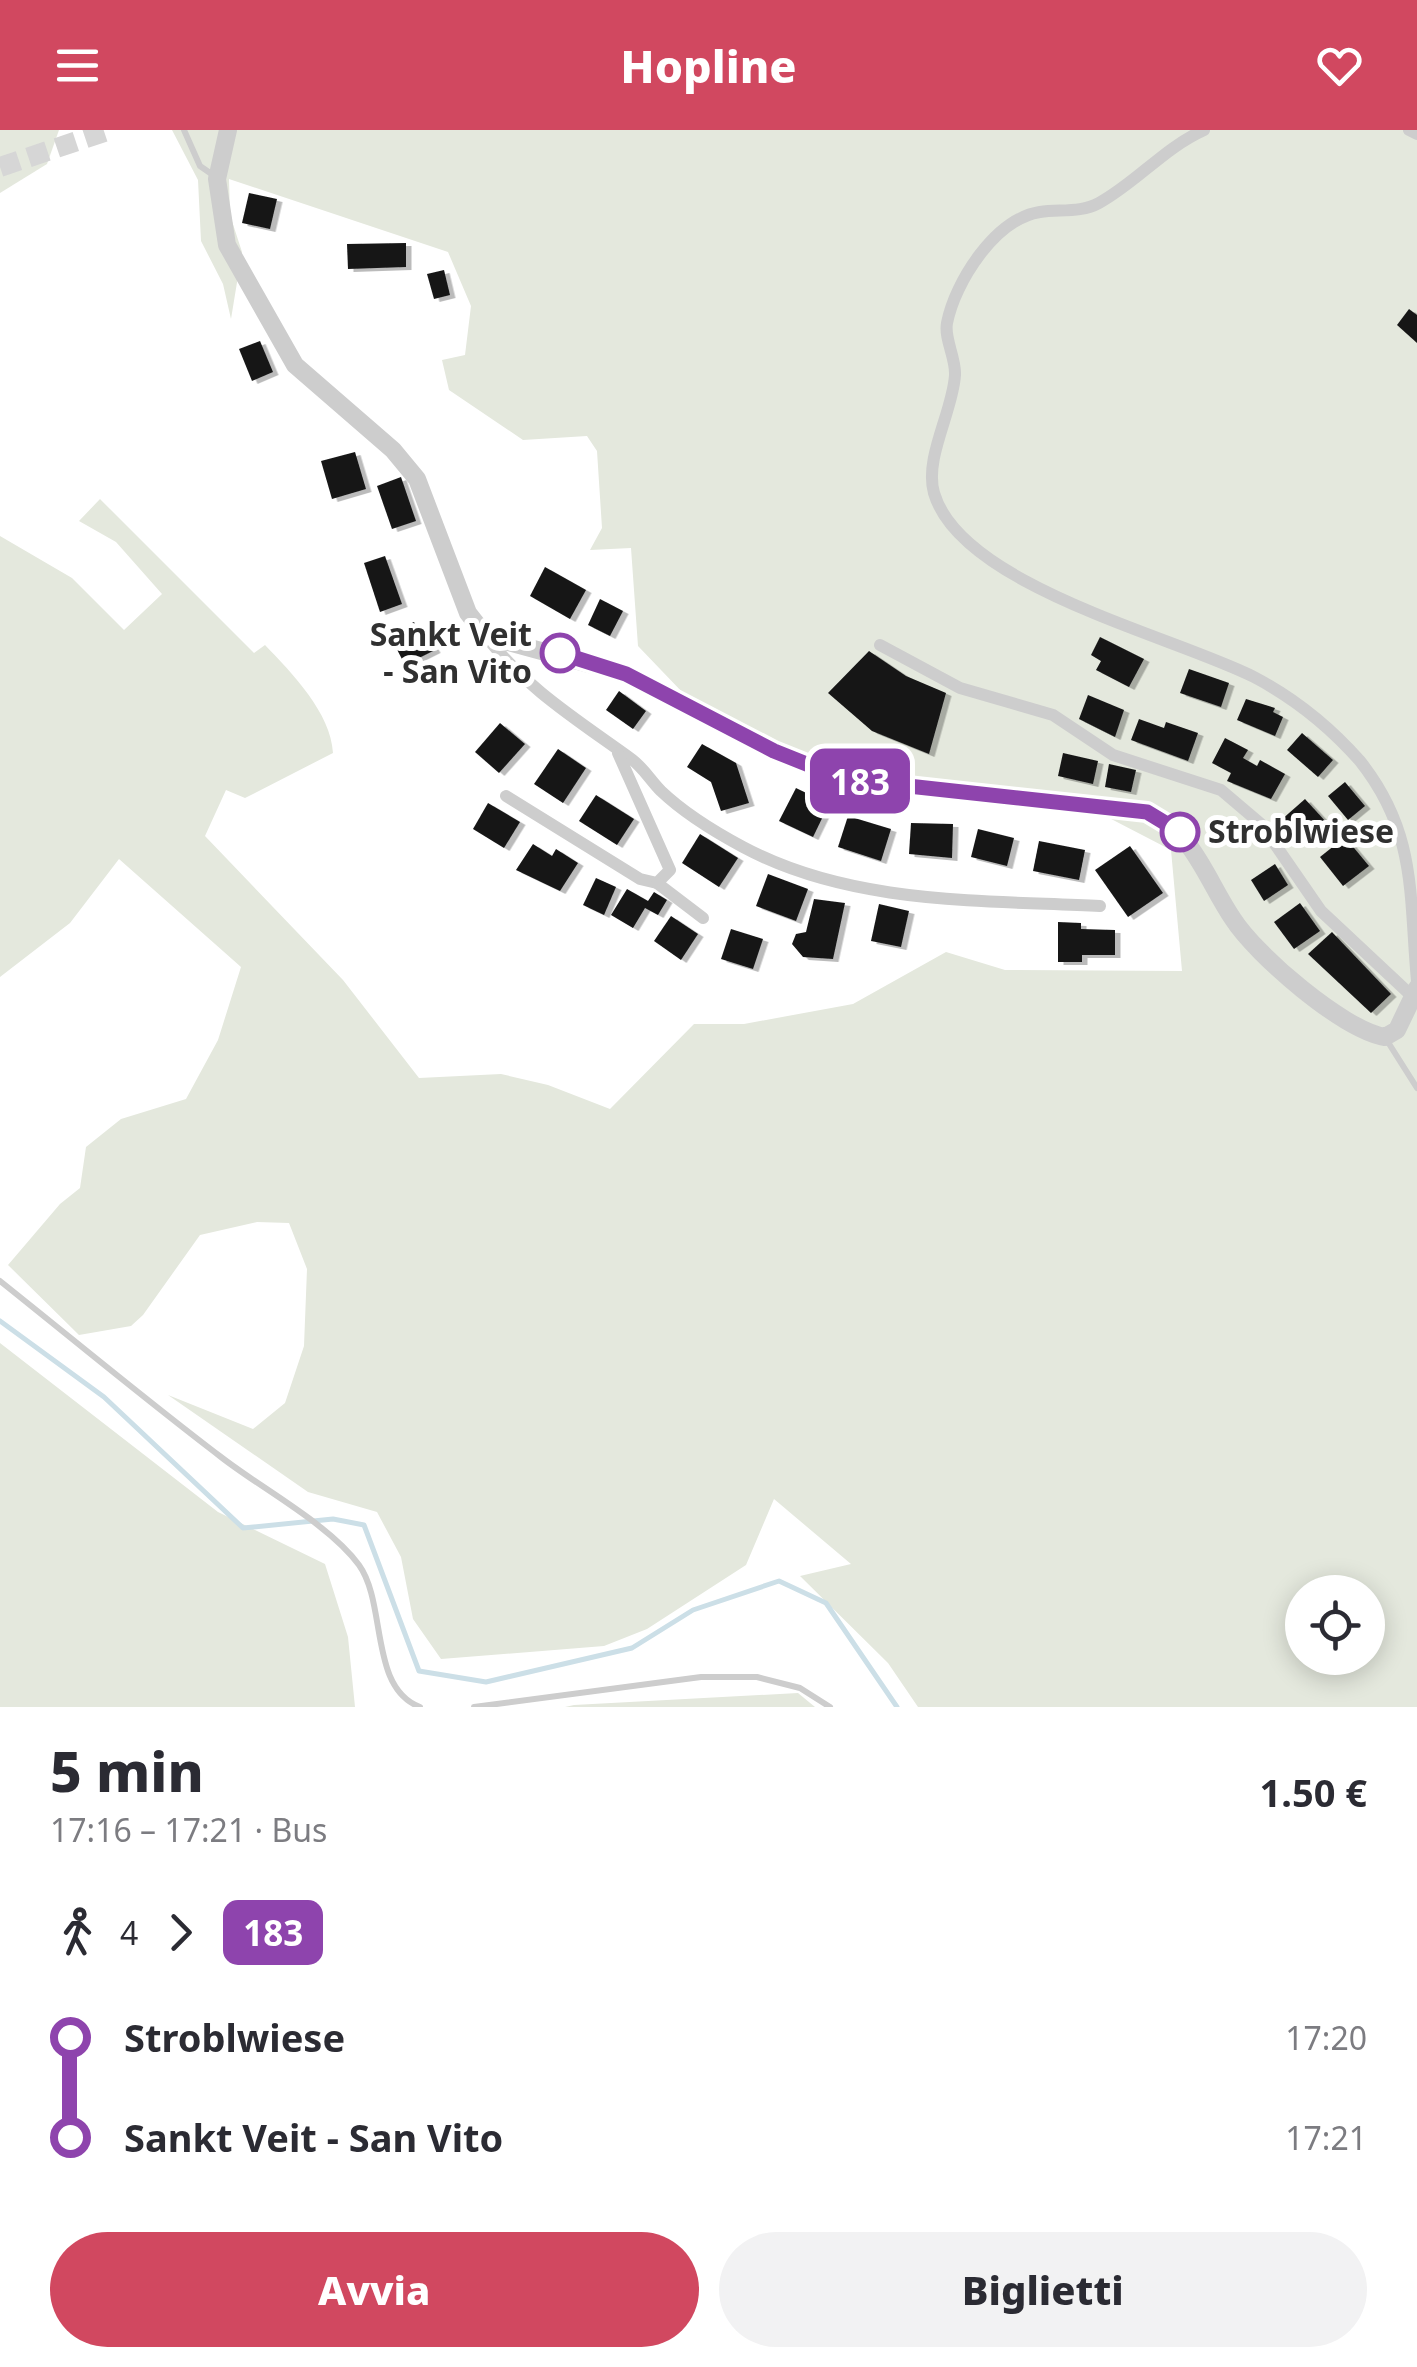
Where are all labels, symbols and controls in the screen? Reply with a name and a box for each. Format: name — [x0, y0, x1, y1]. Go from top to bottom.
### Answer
text: Hopline — [620, 35, 797, 96]
icon: menu — [50, 38, 105, 93]
icon: heart — [1312, 38, 1367, 93]
place label: Sankt Veit - San Vito — [370, 612, 532, 692]
marker: Sankt Veit - San Vito — [541, 634, 579, 672]
line badge: 183 — [802, 748, 918, 814]
text: 183 — [830, 758, 890, 805]
place label: Stroblwiese — [1208, 809, 1394, 852]
marker: Stroblwiese — [1161, 813, 1199, 851]
map controls — [1285, 1575, 1385, 1675]
button: locate — [1285, 1575, 1385, 1675]
text: 5 min — [50, 1733, 204, 1808]
text: 1.50 € — [1259, 1766, 1367, 1818]
text: 17:16 – 17:21 · Bus — [50, 1808, 327, 1851]
icon: walk — [50, 1905, 105, 1960]
icon: forward — [153, 1905, 208, 1960]
text: 183 — [243, 1909, 303, 1956]
text: 4 — [120, 1911, 138, 1954]
text: Stroblwiese — [124, 2011, 345, 2063]
text: 17:20 — [1285, 2016, 1367, 2059]
text: Sankt Veit - San Vito — [124, 2111, 503, 2163]
text: 17:21 — [1285, 2116, 1367, 2159]
button: Avvia — [50, 2232, 699, 2347]
button: Biglietti — [719, 2232, 1367, 2347]

